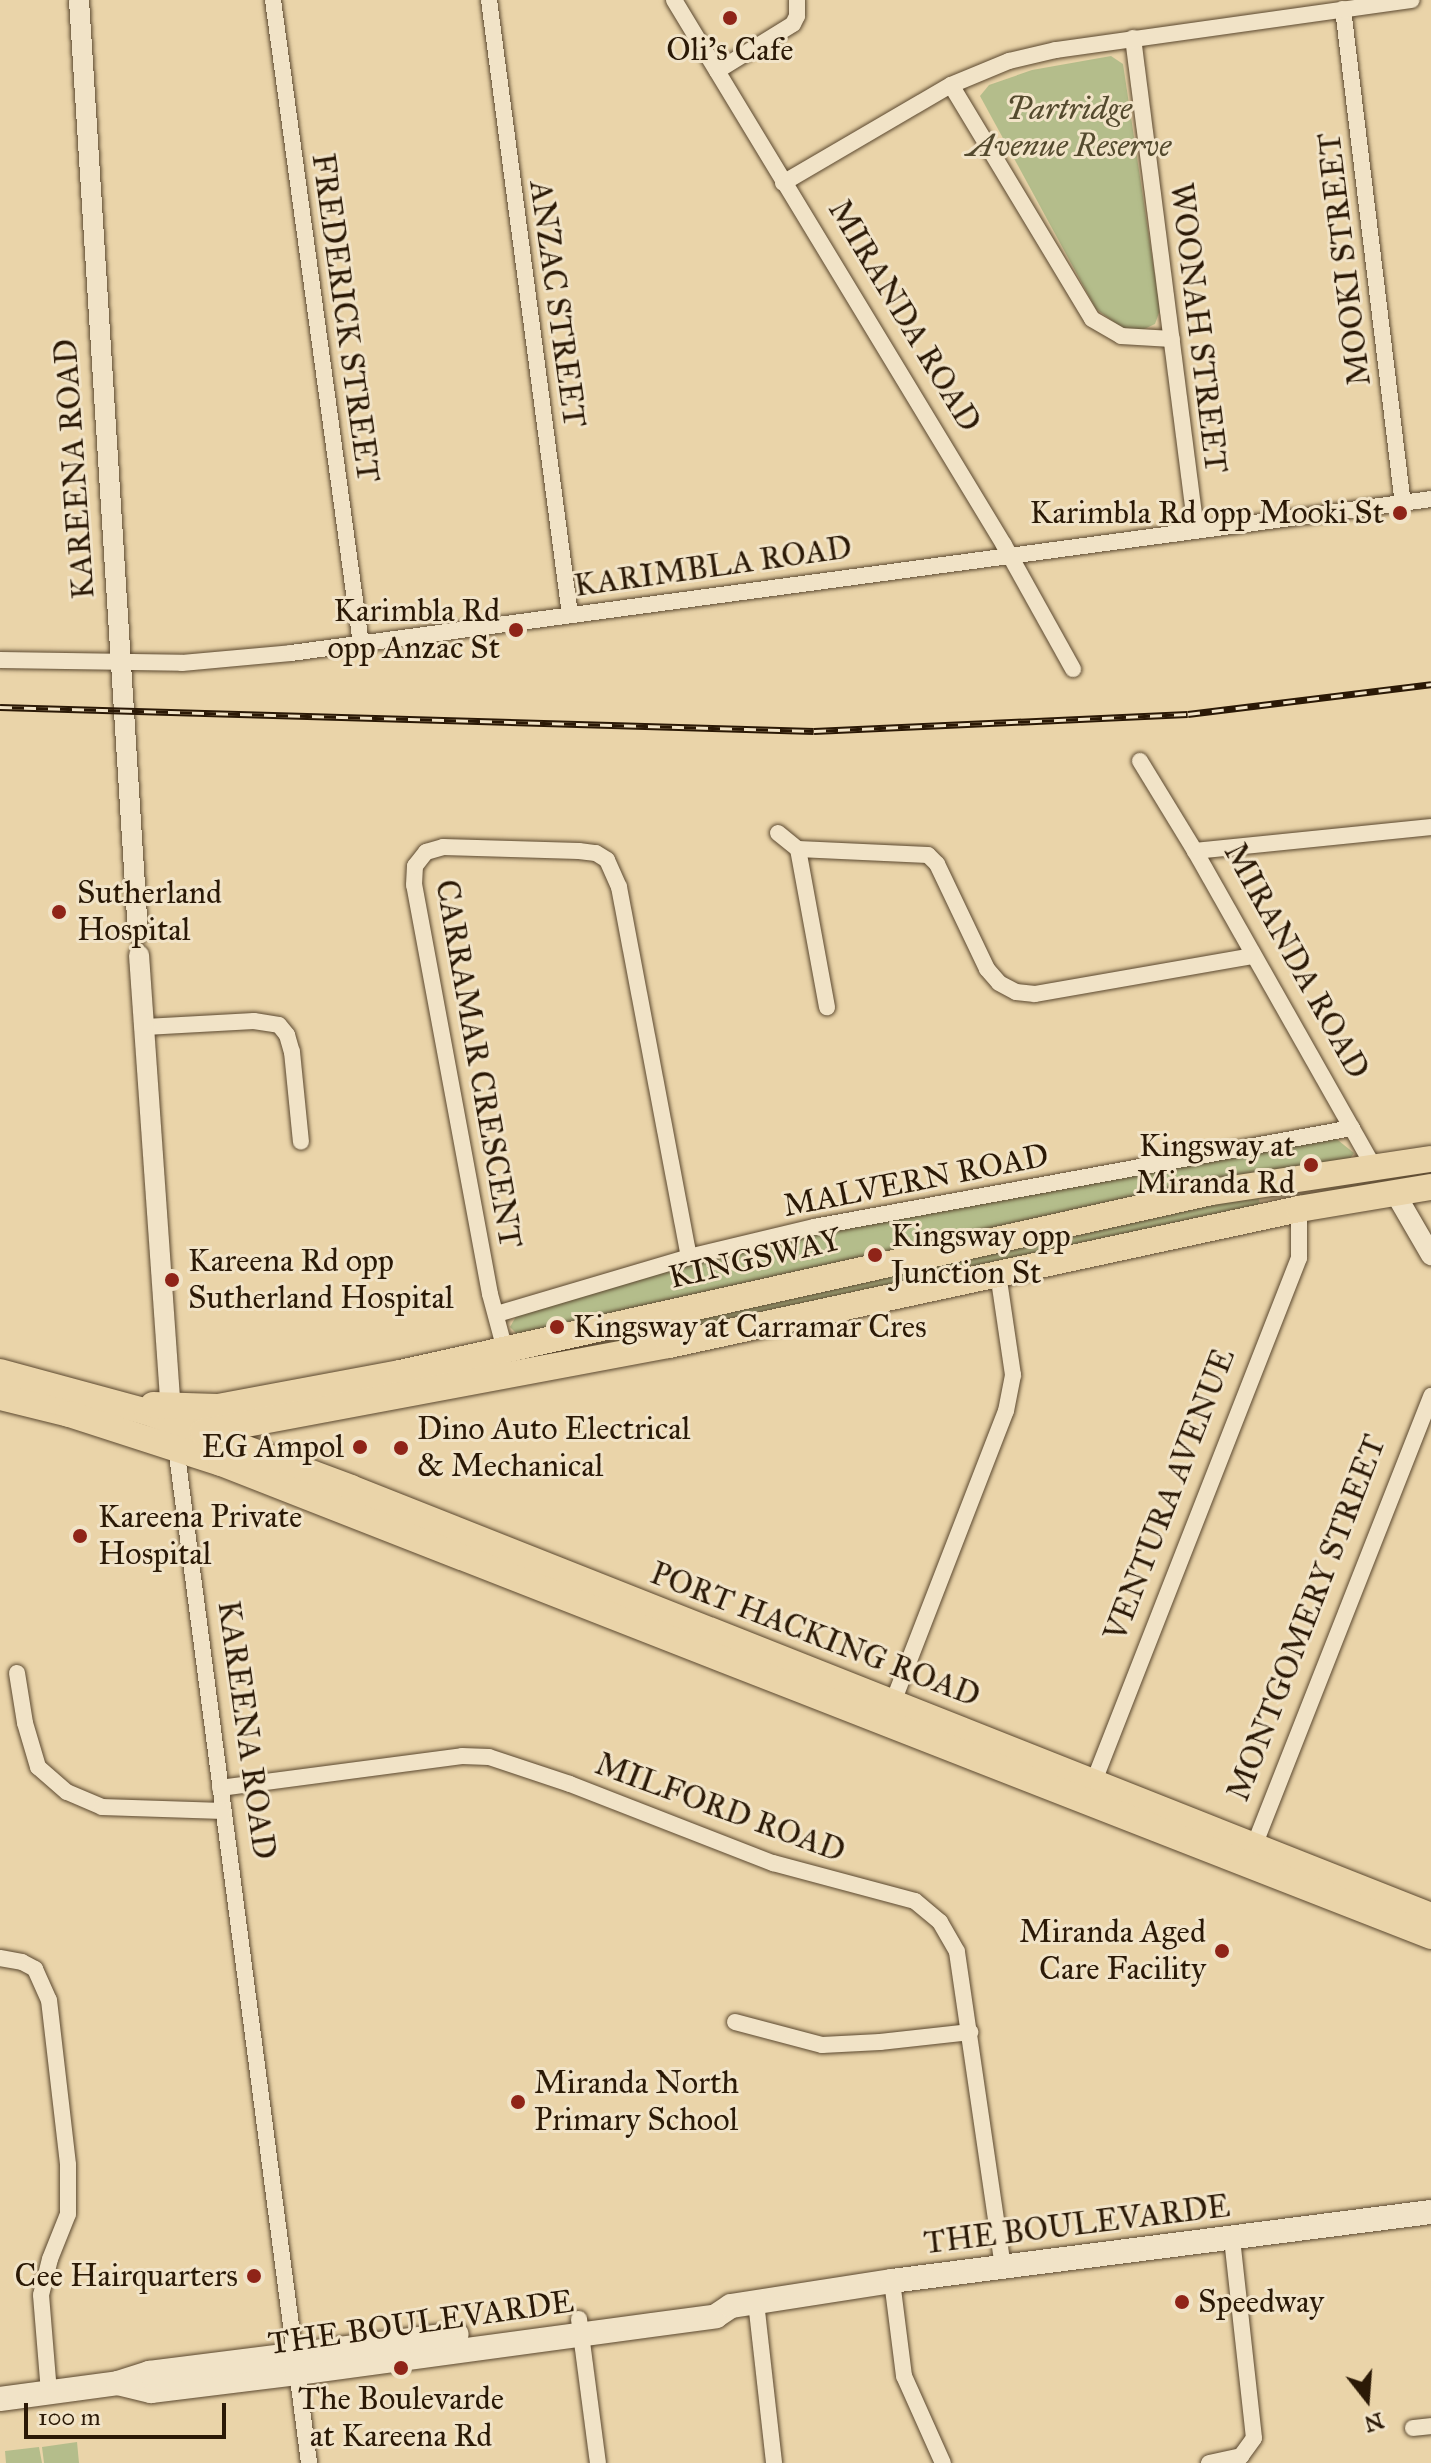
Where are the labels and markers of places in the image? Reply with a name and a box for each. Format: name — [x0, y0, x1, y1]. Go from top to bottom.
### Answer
marker: Oli's Cafe — [721, 9, 739, 27]
place label: Oli's Cafe — [666, 31, 794, 69]
place label: Karimbla Rd opp Mooki St — [1030, 494, 1384, 532]
marker: Karimbla Rd opp Mooki St — [1391, 504, 1409, 522]
place label: Karimbla Rd opp Anzac St — [327, 593, 500, 668]
marker: Karimbla Rd opp Anzac St — [507, 621, 525, 639]
place label: Sutherland Hospital — [77, 875, 222, 950]
marker: Sutherland Hospital — [48, 901, 70, 923]
place label: Kingsway at Miranda Rd — [1136, 1128, 1295, 1203]
marker: Kingsway at Miranda Rd — [1302, 1156, 1320, 1174]
place label: Kingsway opp Junction St — [891, 1218, 1071, 1293]
place label: Kareena Rd opp Sutherland Hospital — [188, 1243, 454, 1318]
marker: Kingsway opp Junction St — [866, 1246, 884, 1264]
marker: Kareena Rd opp Sutherland Hospital — [163, 1271, 181, 1289]
place label: Kingsway at Carramar Cres — [573, 1308, 927, 1346]
marker: Kingsway at Carramar Cres — [548, 1318, 566, 1336]
place label: Dino Auto Electrical & Mechanical — [417, 1411, 690, 1486]
place label: EG Ampol — [201, 1428, 344, 1466]
marker: EG Ampol — [351, 1438, 369, 1456]
marker: Dino Auto Electrical & Mechanical — [392, 1439, 410, 1457]
place label: Kareena Private Hospital — [98, 1499, 302, 1574]
marker: Kareena Private Hospital — [69, 1525, 91, 1547]
place label: Miranda Aged Care Facility — [1019, 1914, 1206, 1989]
marker: Miranda Aged Care Facility — [1213, 1942, 1231, 1960]
place label: Miranda North Primary School — [534, 2065, 739, 2140]
marker: Miranda North Primary School — [509, 2093, 527, 2111]
place label: Cee Hairquarters — [15, 2257, 238, 2295]
marker: Cee Hairquarters — [245, 2267, 263, 2285]
place label: Speedway — [1198, 2283, 1324, 2321]
marker: Speedway — [1173, 2293, 1191, 2311]
marker: The Boulevarde at Kareena Rd — [392, 2359, 410, 2377]
place label: The Boulevarde at Kareena Rd — [298, 2381, 504, 2456]

